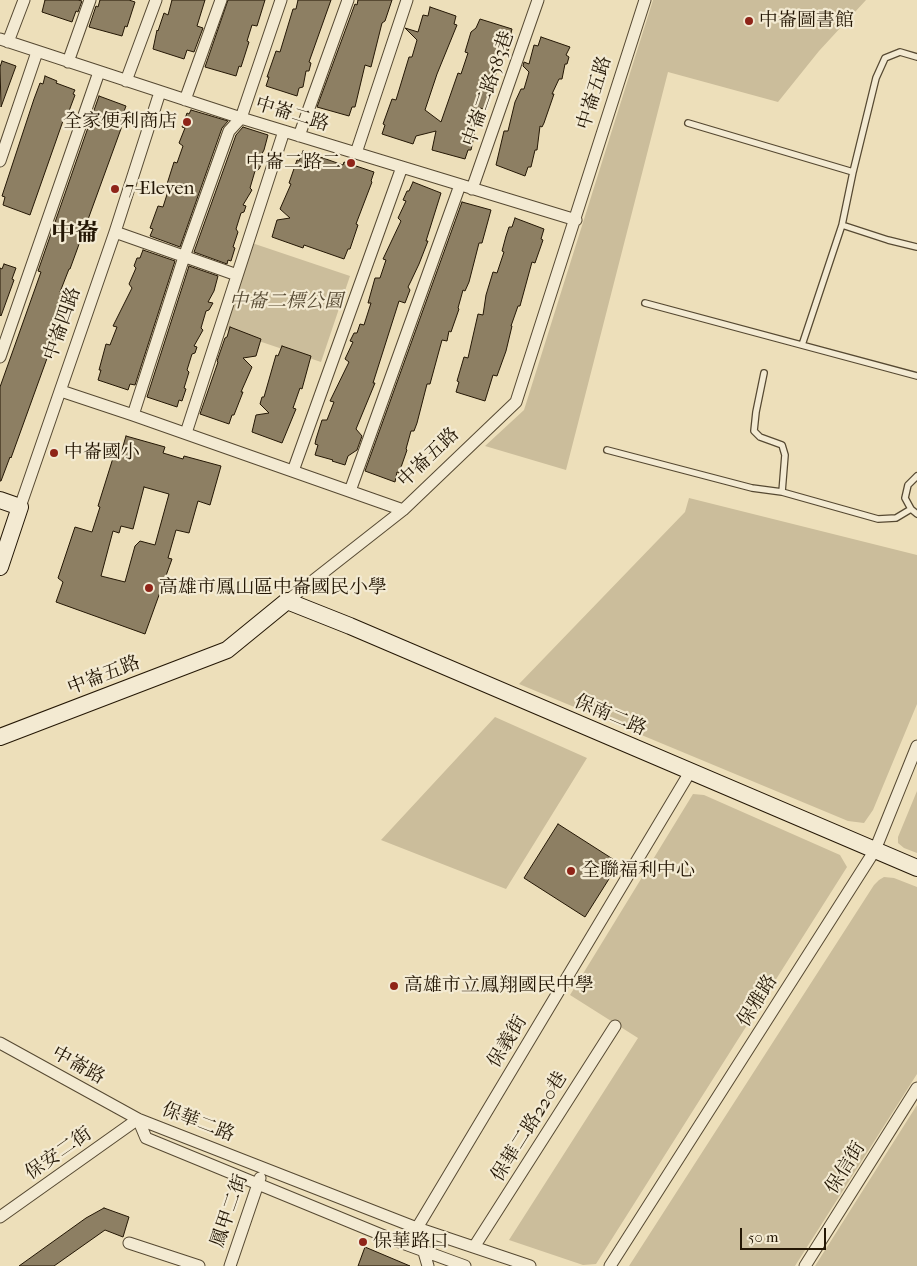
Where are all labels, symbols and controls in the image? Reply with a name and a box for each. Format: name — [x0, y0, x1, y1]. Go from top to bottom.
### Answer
place label: 中崙圖書館 — [759, 10, 854, 32]
marker: 中崙圖書館 — [743, 15, 755, 27]
street label: 中崙二路583巷 — [459, 28, 519, 150]
street label: 中崙五路 — [573, 53, 617, 133]
street label: 中崙二路 — [252, 93, 332, 137]
place label: 全家便利商店 — [63, 111, 177, 133]
marker: 全家便利商店 — [181, 116, 193, 128]
place label: 中崙二路二 — [246, 152, 341, 174]
marker: 中崙二路二 — [345, 157, 357, 169]
place label: 7-Eleven — [125, 178, 195, 200]
marker: 7-Eleven — [109, 183, 121, 195]
district label: 中崙 — [51, 220, 99, 248]
street label: 中崙四路 — [40, 284, 86, 364]
park label: 中崙二標公園 — [229, 291, 343, 313]
street label: 中崙五路 — [394, 423, 464, 493]
place label: 中崙國小 — [64, 442, 140, 464]
marker: 中崙國小 — [48, 447, 60, 459]
place label: 高雄市鳳山區中崙國民小學 — [159, 577, 387, 599]
marker: 高雄市鳳山區中崙國民小學 — [143, 582, 155, 594]
street label: 中崙五路 — [64, 652, 144, 700]
street label: 保南二路 — [571, 691, 649, 741]
place label: 全聯福利中心 — [581, 860, 695, 882]
marker: 全聯福利中心 — [565, 865, 577, 877]
street label: 保雅路 — [733, 971, 783, 1031]
place label: 高雄市立鳳翔國民中學 — [404, 975, 594, 997]
marker: 高雄市立鳳翔國民中學 — [388, 980, 400, 992]
street label: 保義街 — [484, 1012, 532, 1072]
street label: 中崙路 — [48, 1042, 108, 1090]
street label: 保華二路220巷 — [487, 1068, 573, 1186]
street label: 保華二路 — [158, 1099, 238, 1147]
street label: 保安二街 — [21, 1123, 97, 1185]
street label: 保信街 — [821, 1138, 871, 1198]
street label: 鳳甲二街 — [207, 1171, 253, 1251]
scale bar — [742, 1218, 828, 1250]
text: 50 m — [748, 1228, 778, 1246]
place label: 保華路口 — [373, 1231, 449, 1253]
marker: 保華路口 — [357, 1236, 369, 1248]

